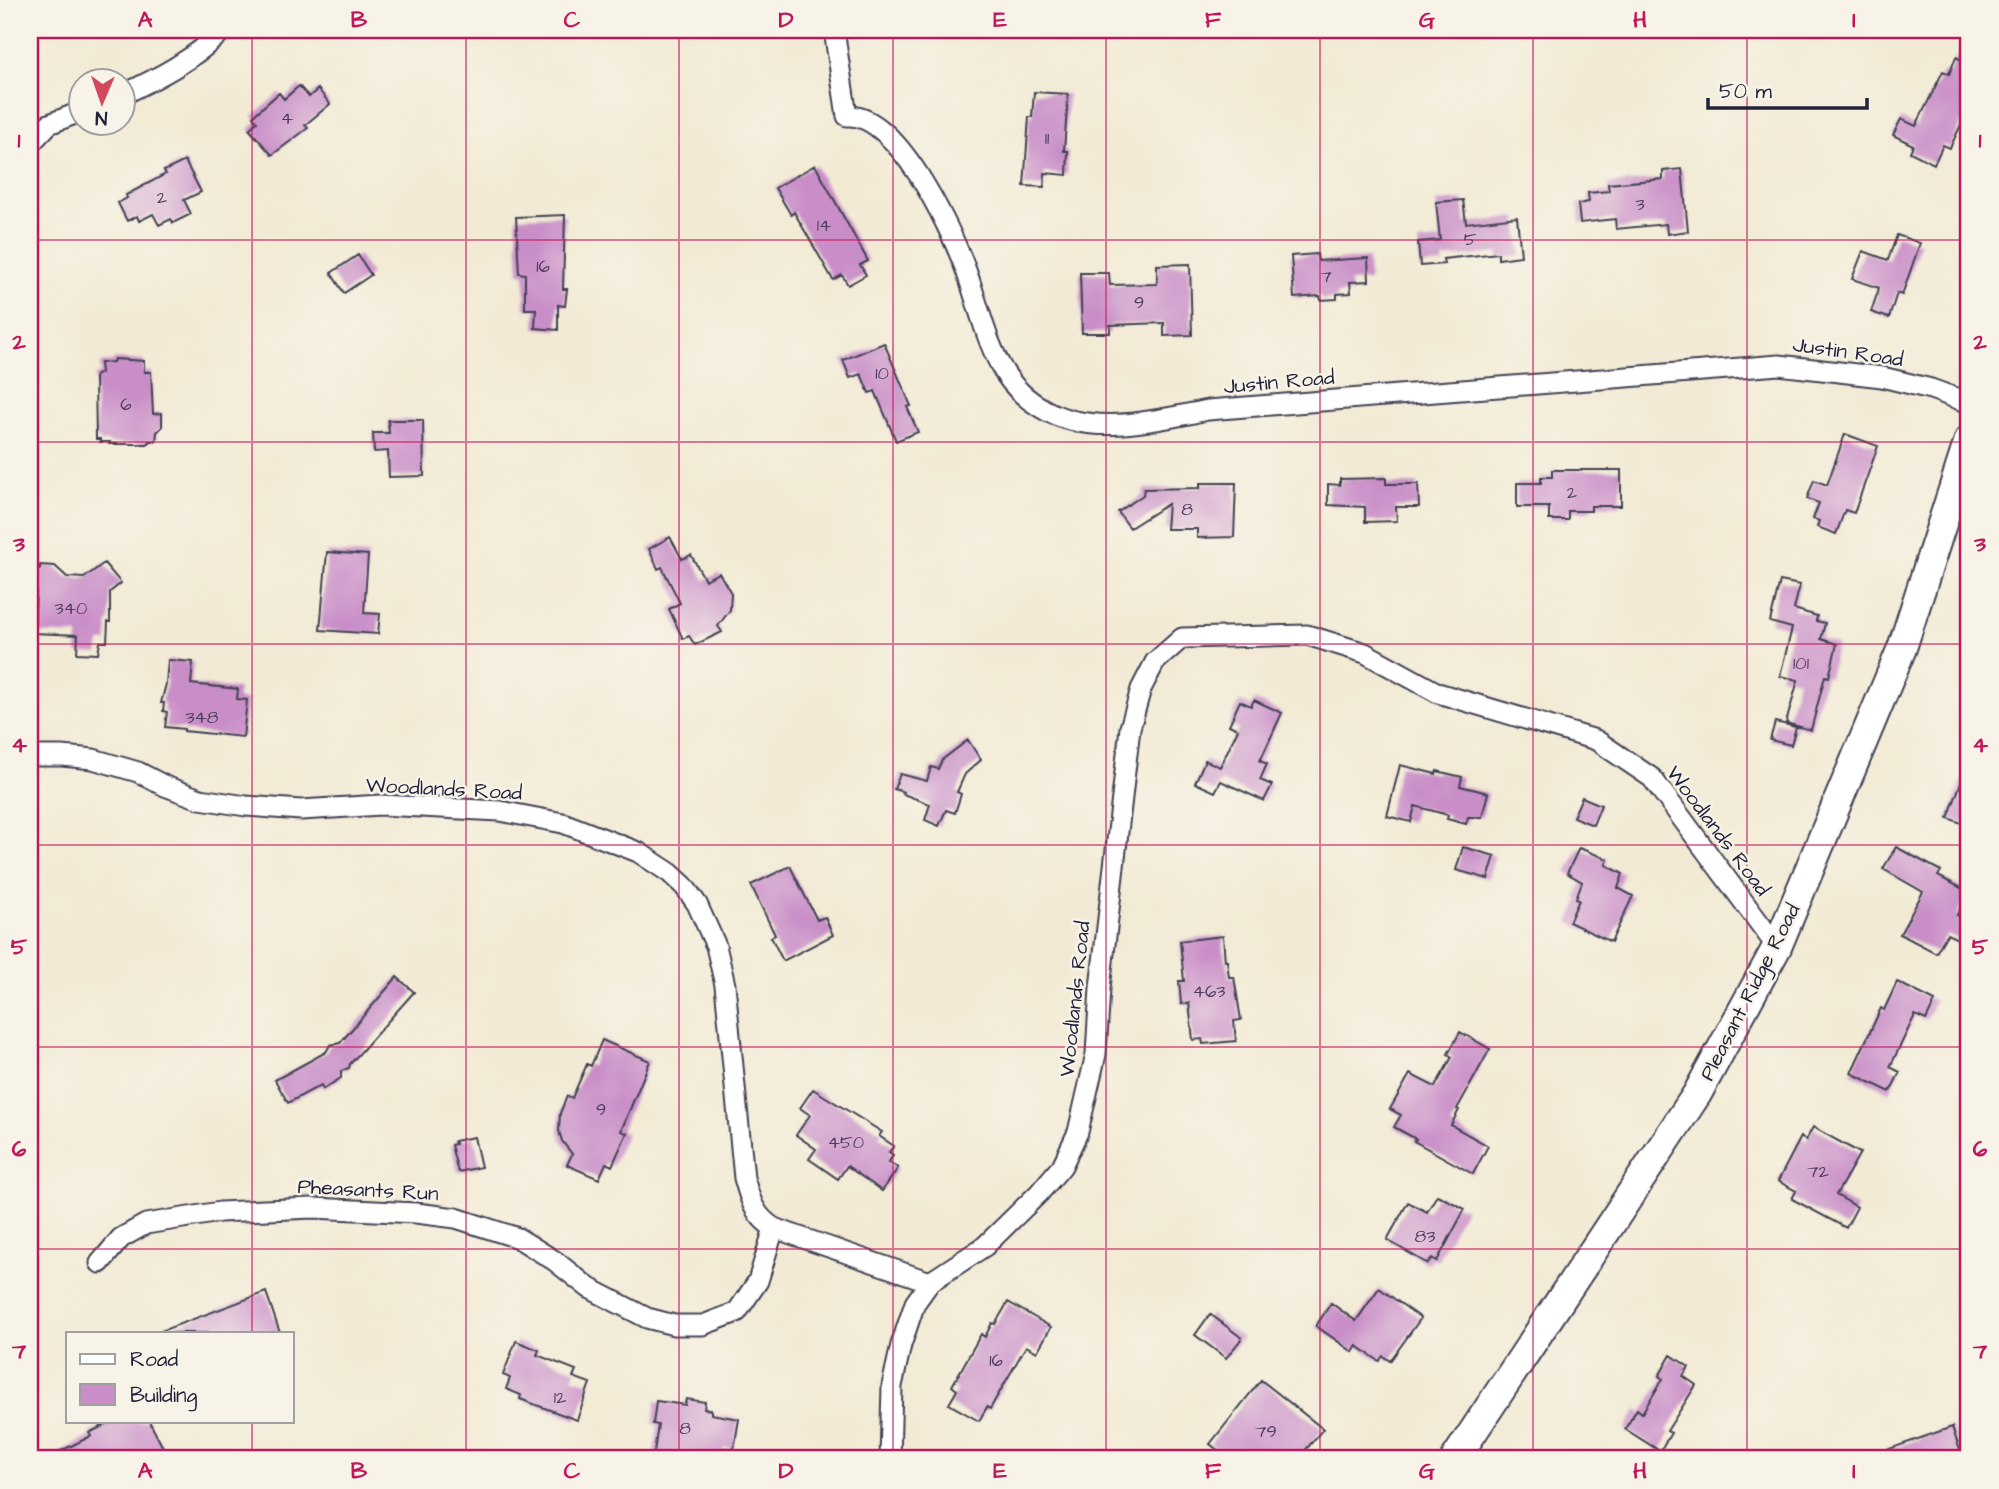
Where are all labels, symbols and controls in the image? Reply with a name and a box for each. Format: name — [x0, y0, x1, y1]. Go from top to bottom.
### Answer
text: A — [138, 4, 153, 36]
text: B — [351, 4, 368, 36]
text: C — [564, 4, 581, 36]
text: D — [779, 4, 794, 36]
text: E — [993, 4, 1007, 36]
text: F — [1205, 4, 1222, 36]
text: G — [1419, 4, 1435, 36]
text: H — [1633, 4, 1647, 36]
text: I — [1852, 4, 1856, 36]
north arrow — [66, 66, 136, 136]
scale bar — [1708, 66, 1868, 110]
text: 50 m — [1719, 77, 1773, 106]
text: N — [95, 104, 108, 131]
house number: 4 — [281, 106, 293, 131]
text: 1 — [18, 124, 21, 156]
text: 1 — [1979, 124, 1982, 156]
house number: 11 — [1045, 126, 1049, 151]
house number: 2 — [157, 185, 168, 210]
house number: 3 — [1635, 192, 1645, 217]
house number: 14 — [817, 213, 831, 238]
house number: 5 — [1464, 227, 1477, 252]
house number: 16 — [536, 254, 550, 279]
house number: 7 — [1320, 264, 1332, 289]
house number: 9 — [1134, 290, 1144, 315]
text: 2 — [11, 326, 26, 358]
text: 2 — [1972, 326, 1987, 358]
street label: Justin Road — [1791, 330, 1905, 374]
house number: 10 — [875, 361, 889, 386]
street label: Justin Road — [1222, 363, 1336, 401]
house number: 6 — [120, 392, 132, 417]
house number: 2 — [1567, 480, 1578, 505]
house number: 8 — [1181, 497, 1193, 522]
text: 3 — [12, 528, 25, 560]
text: 3 — [1973, 528, 1986, 560]
house number: 340 — [55, 596, 87, 621]
house number: 101 — [1793, 651, 1809, 676]
house number: 348 — [185, 705, 219, 730]
text: 4 — [11, 729, 27, 761]
text: 4 — [1972, 729, 1988, 761]
street label: Woodlands Road — [1659, 760, 1777, 902]
street label: Woodlands Road — [365, 770, 523, 808]
street label: Pleasant Ridge Road — [1693, 898, 1809, 1086]
street label: Woodlands Road — [1052, 919, 1098, 1078]
text: 5 — [11, 931, 28, 963]
text: 5 — [1972, 931, 1989, 963]
house number: 463 — [1193, 979, 1225, 1004]
house number: 9 — [596, 1097, 606, 1122]
house number: 450 — [828, 1130, 864, 1155]
text: 6 — [12, 1133, 27, 1165]
text: 6 — [1973, 1133, 1988, 1165]
house number: 72 — [1807, 1159, 1829, 1184]
street label: Pheasants Run — [297, 1172, 439, 1208]
house number: 83 — [1415, 1224, 1435, 1249]
legend — [66, 1332, 294, 1422]
text: 7 — [11, 1335, 27, 1367]
text: 7 — [1972, 1335, 1988, 1367]
text: Road — [130, 1345, 178, 1374]
house number: 16 — [989, 1348, 1003, 1373]
text: Building — [130, 1381, 198, 1412]
house number: 12 — [554, 1385, 567, 1410]
house number: 8 — [679, 1416, 691, 1441]
house number: 79 — [1255, 1419, 1277, 1444]
text: A — [138, 1455, 153, 1487]
text: B — [351, 1455, 368, 1487]
text: C — [564, 1455, 581, 1487]
text: D — [779, 1455, 794, 1487]
text: E — [993, 1455, 1007, 1487]
text: F — [1205, 1455, 1222, 1487]
text: G — [1419, 1455, 1435, 1487]
text: H — [1633, 1455, 1647, 1487]
text: I — [1852, 1455, 1856, 1487]

